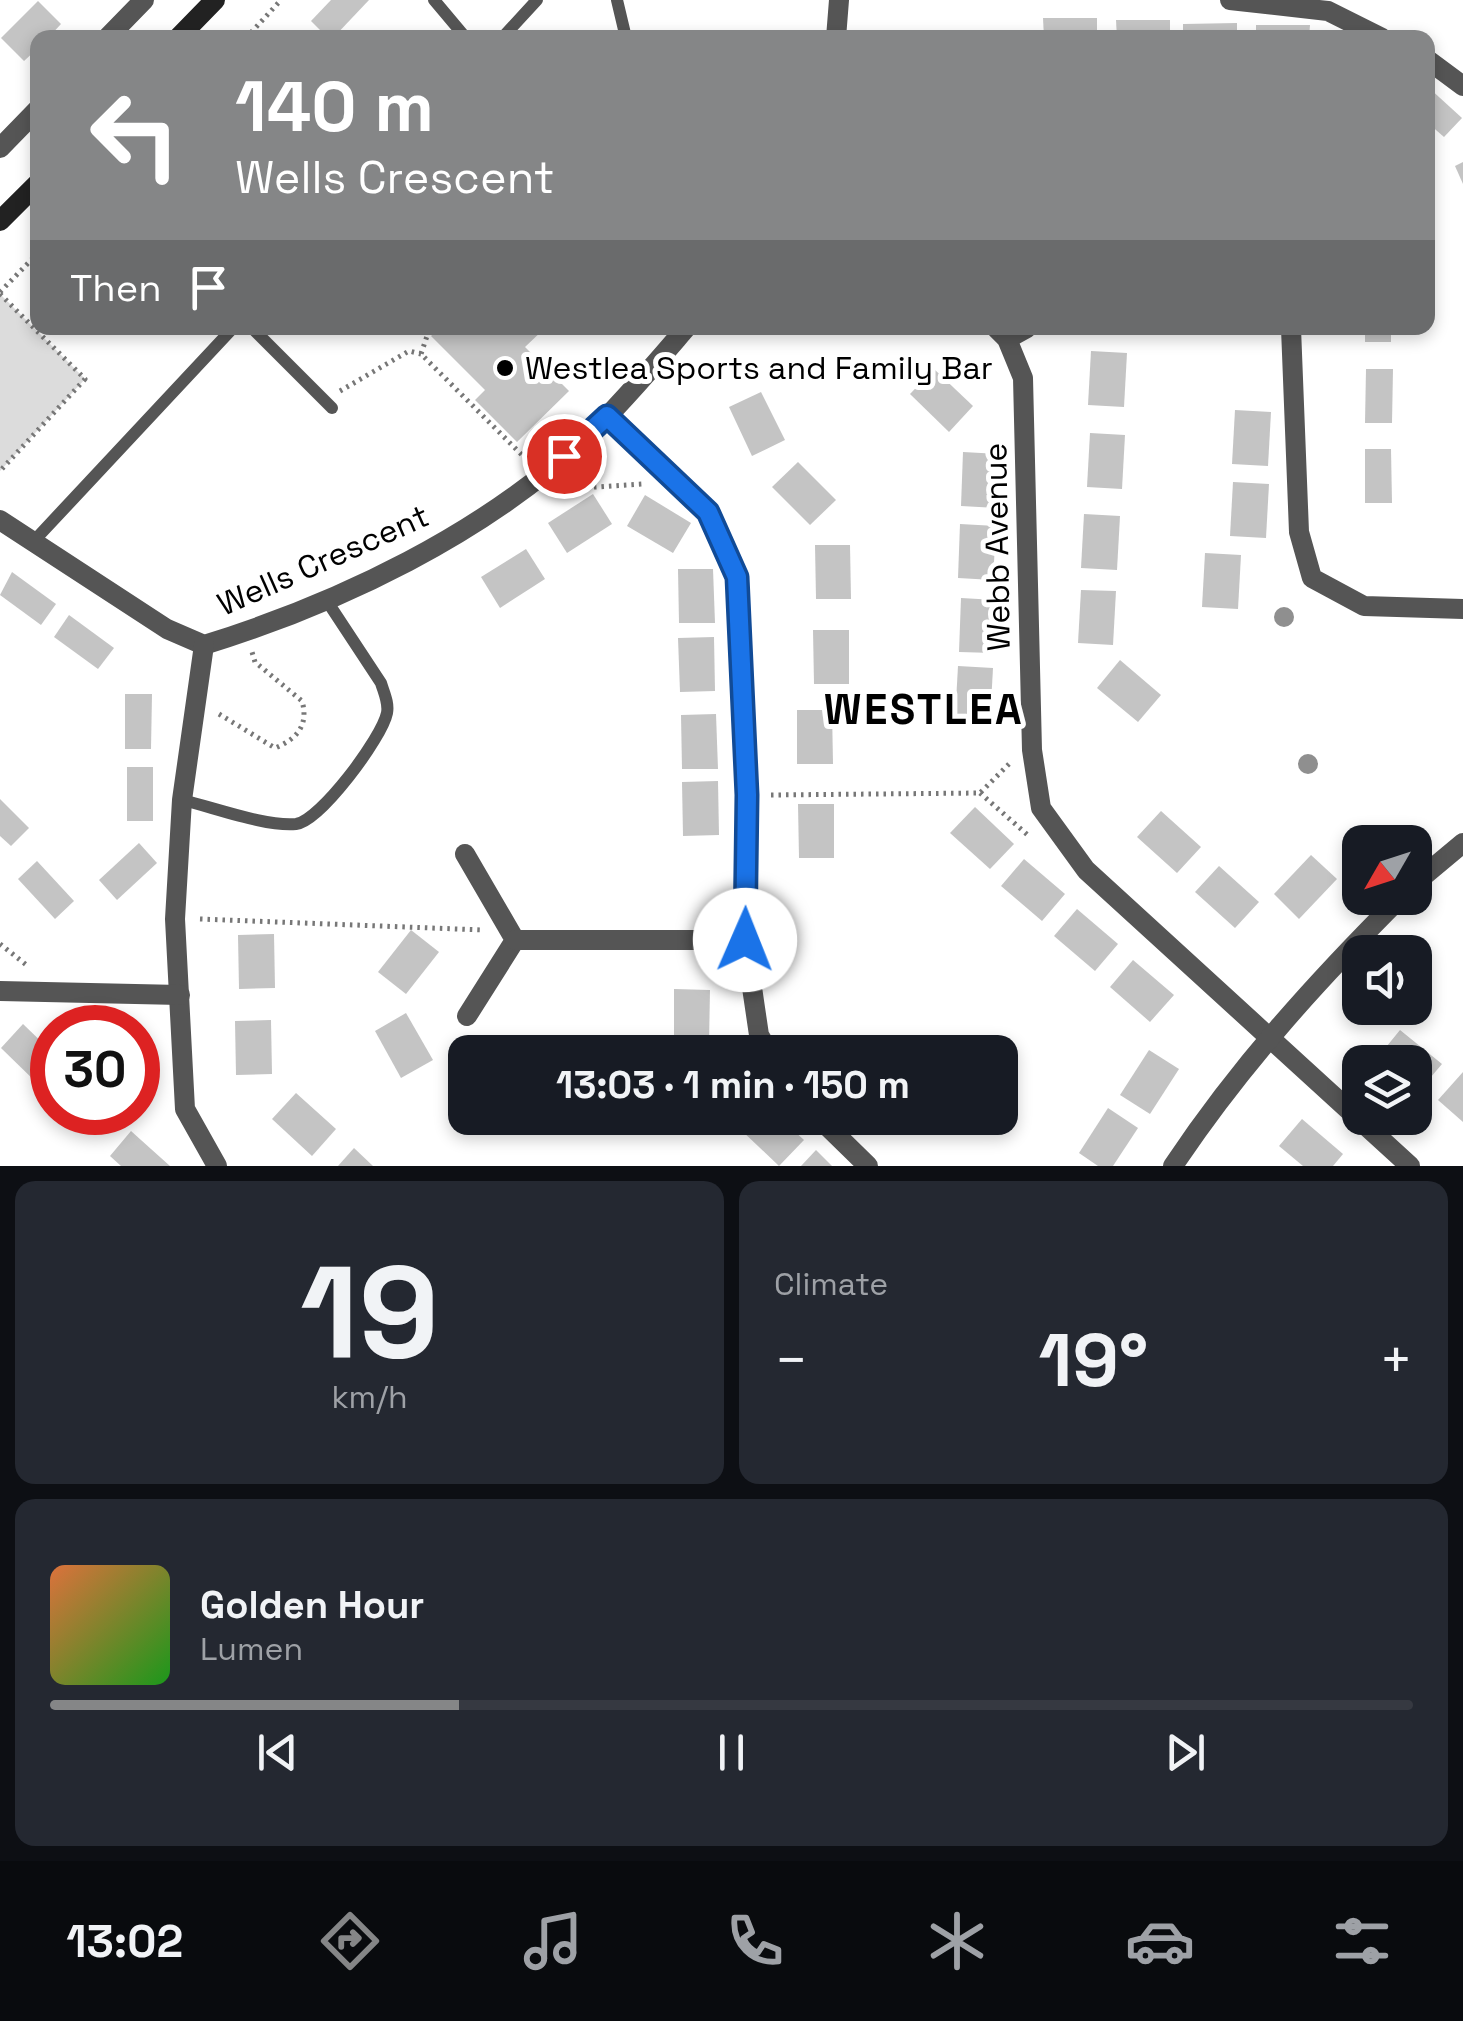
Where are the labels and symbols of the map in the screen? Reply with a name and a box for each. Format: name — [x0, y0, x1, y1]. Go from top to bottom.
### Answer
place label: Westlea Sports and Family Bar — [525, 348, 993, 388]
marker: Westlea Sports and Family Bar — [494, 357, 516, 379]
pin — [522, 414, 607, 499]
street label: Webb Avenue — [975, 442, 1019, 652]
street label: Wells Crescent — [211, 496, 435, 624]
district label: WESTLEA — [824, 683, 1024, 736]
north arrow — [1342, 825, 1432, 915]
position arrow — [693, 888, 797, 992]
speed limit sign: 30 — [30, 1005, 160, 1135]

